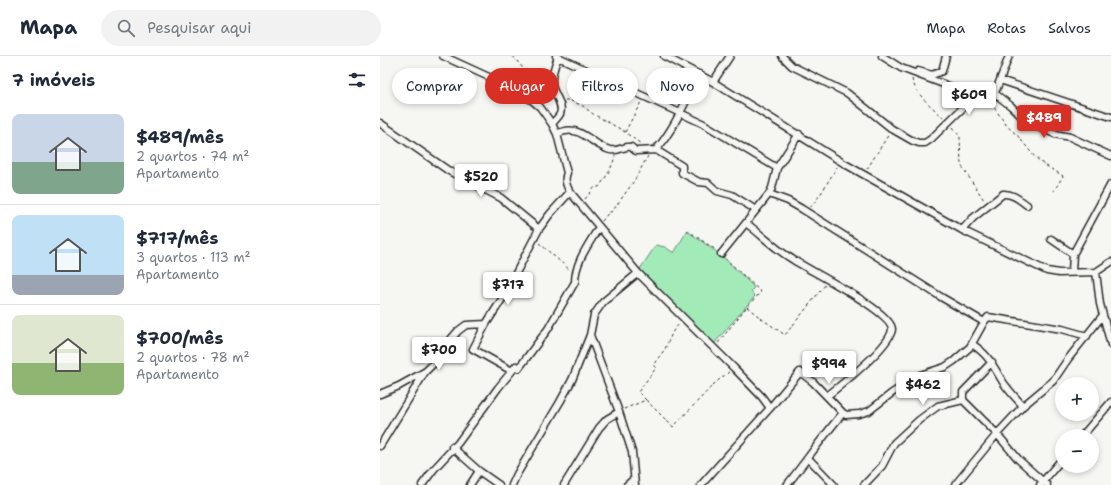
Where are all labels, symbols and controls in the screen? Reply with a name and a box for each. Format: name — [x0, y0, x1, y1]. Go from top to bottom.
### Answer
search box — [101, 10, 381, 46]
text: Mapa — [20, 15, 77, 40]
icon: search — [115, 17, 137, 39]
text: Pesquisar aqui — [147, 18, 251, 38]
text: Mapa — [926, 19, 965, 37]
text: Rotas — [987, 19, 1026, 37]
text: Salvos — [1048, 19, 1091, 37]
chip: Comprar — [392, 68, 477, 104]
chip: Alugar — [485, 68, 559, 104]
chip: Filtros — [567, 68, 638, 104]
chip: Novo — [646, 68, 709, 104]
text: 7 imóveis — [12, 69, 95, 91]
icon: filters — [346, 69, 368, 91]
pin: $609 — [945, 82, 993, 116]
text: $609 — [951, 86, 987, 103]
pin: $489 — [1020, 105, 1068, 139]
text: $489 — [1026, 109, 1062, 126]
text: $489/mês — [136, 126, 224, 148]
icon: home — [44, 130, 92, 178]
text: 2 quartos · 74 m² — [136, 148, 249, 165]
pin: $520 — [457, 164, 505, 198]
text: Apartamento — [136, 165, 219, 182]
text: $520 — [464, 168, 498, 185]
text: $717/mês — [136, 227, 219, 249]
icon: home — [44, 231, 92, 279]
text: 3 quartos · 113 m² — [136, 249, 251, 266]
text: Apartamento — [136, 266, 219, 283]
pin: $717 — [484, 272, 532, 306]
text: $717 — [492, 276, 524, 293]
text: $700/mês — [136, 327, 223, 349]
icon: home — [44, 331, 92, 379]
pin: $700 — [415, 337, 463, 371]
text: $700 — [421, 341, 457, 358]
text: 2 quartos · 78 m² — [136, 349, 249, 366]
pin: $994 — [805, 351, 853, 385]
text: $994 — [811, 355, 847, 372]
text: Apartamento — [136, 366, 219, 383]
pin: $462 — [899, 372, 947, 406]
text: $462 — [905, 376, 941, 393]
map controls — [1055, 377, 1099, 473]
button: + — [1055, 377, 1099, 421]
button: − — [1055, 429, 1099, 473]

